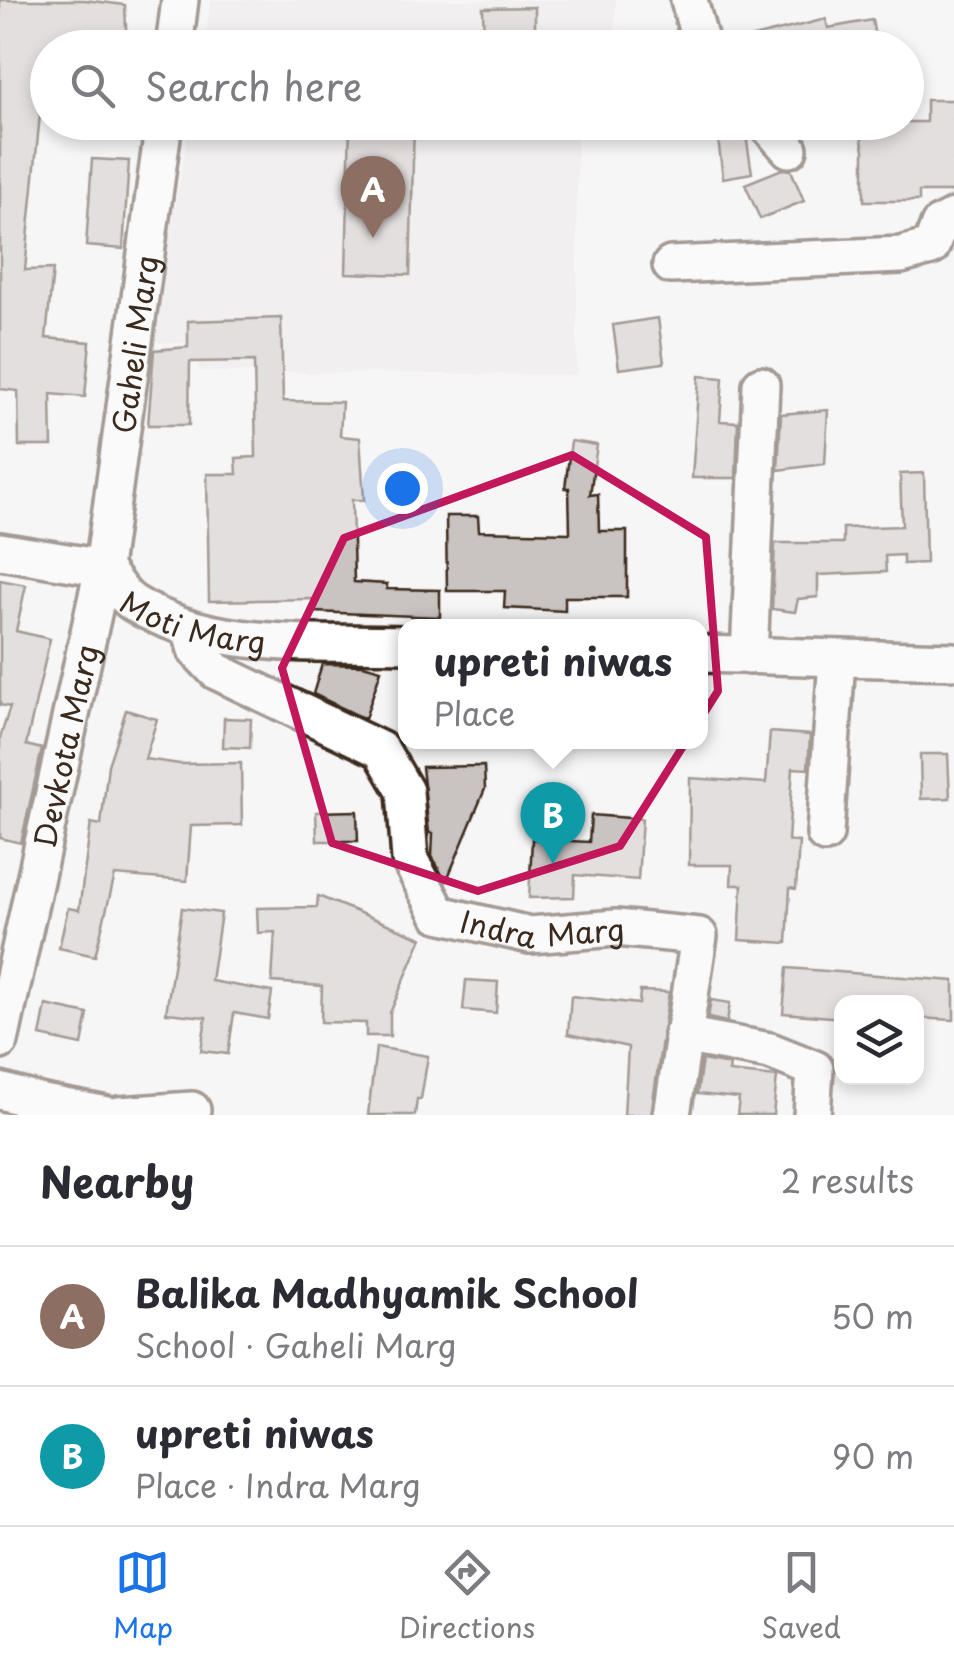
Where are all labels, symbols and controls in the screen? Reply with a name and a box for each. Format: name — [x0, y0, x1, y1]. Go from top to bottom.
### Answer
search box — [30, 30, 924, 140]
text: Search here — [145, 57, 362, 114]
icon: search — [65, 58, 120, 113]
pin: A — [340, 156, 406, 238]
street label: Gaheli Marg — [99, 252, 168, 436]
your location — [377, 463, 428, 514]
street label: Moti Marg — [112, 578, 268, 663]
popup — [398, 619, 708, 749]
text: upreti niwas — [433, 632, 673, 689]
street label: Devkota Marg — [20, 640, 108, 852]
text: Place — [433, 689, 515, 737]
pin: B — [520, 782, 586, 864]
street label: Indra Marg — [456, 897, 626, 959]
map controls — [834, 995, 924, 1085]
button: layers — [834, 995, 924, 1085]
text: Nearby — [40, 1149, 194, 1212]
text: 2 results — [781, 1156, 914, 1204]
text: Balika Madhyamik School — [135, 1264, 638, 1321]
text: A — [60, 1292, 85, 1340]
text: 50 m — [831, 1292, 914, 1340]
text: School · Gaheli Marg — [135, 1321, 457, 1369]
text: upreti niwas — [135, 1404, 374, 1461]
text: B — [62, 1432, 83, 1480]
text: 90 m — [832, 1432, 914, 1480]
text: Place · Indra Marg — [135, 1461, 421, 1509]
tab: Map — [113, 1545, 173, 1648]
tab: Directions — [399, 1545, 535, 1648]
tab: Saved — [761, 1545, 841, 1648]

